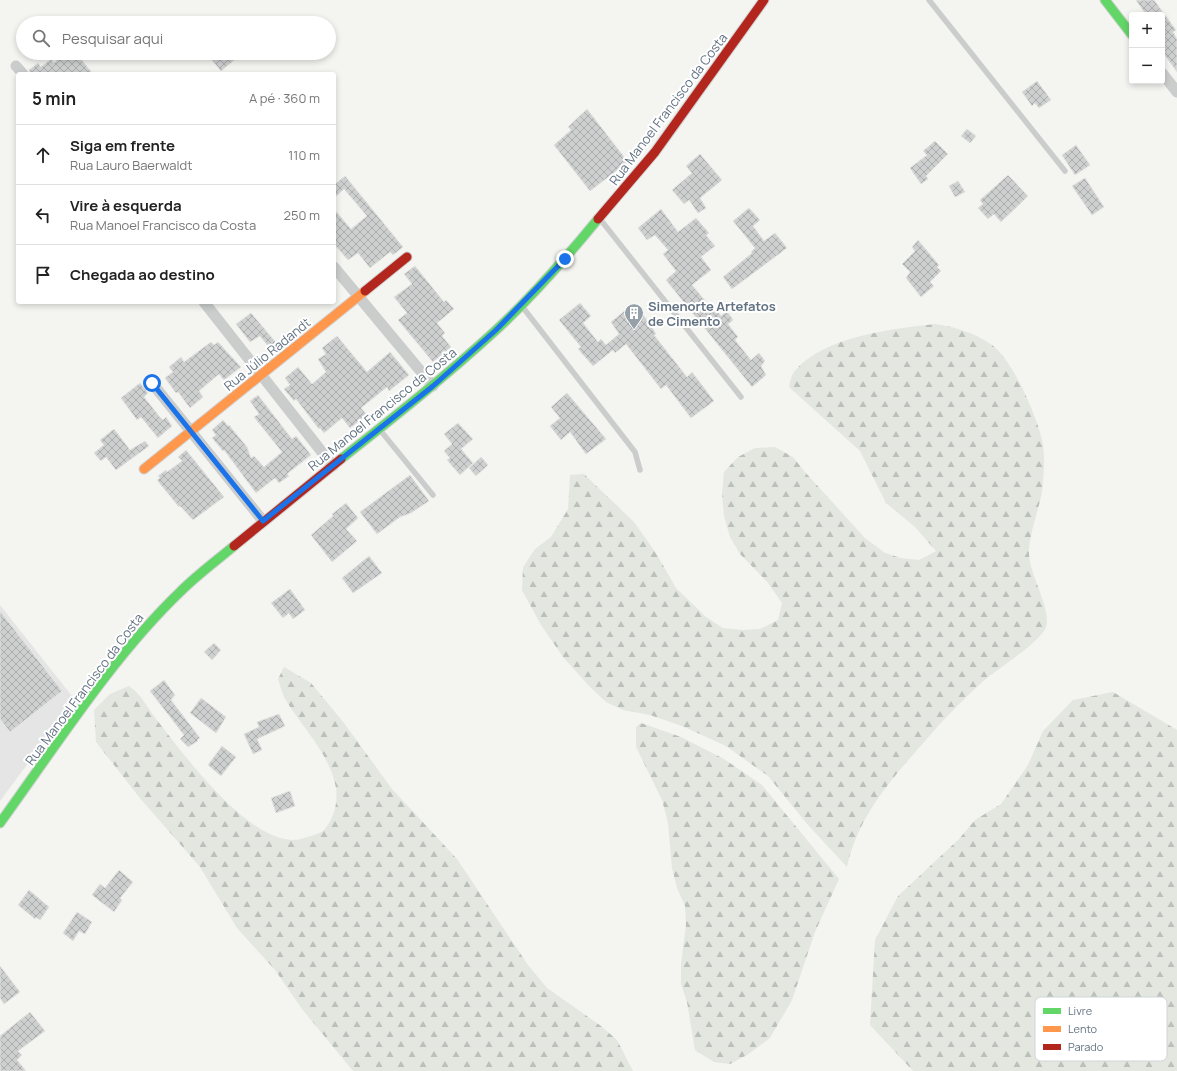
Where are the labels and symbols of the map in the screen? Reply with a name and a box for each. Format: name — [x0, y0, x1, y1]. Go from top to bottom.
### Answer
street label: Rua Manoel Francisco da Costa — [605, 29, 731, 189]
route end — [556, 250, 574, 268]
place label: Simenorte Artefatos de Cimento — [648, 297, 776, 330]
building icon: Simenorte Artefatos de Cimento — [623, 302, 645, 330]
street label: Rua Júlio Radandt — [220, 313, 314, 395]
street label: Rua Manoel Francisco da Costa — [304, 343, 460, 475]
route start — [143, 374, 161, 392]
street label: Rua Manoel Francisco da Costa — [21, 609, 147, 769]
legend — [1035, 997, 1167, 1061]
text: Livre — [1068, 1003, 1093, 1018]
text: Lento — [1068, 1021, 1098, 1036]
text: Parado — [1068, 1039, 1104, 1054]

